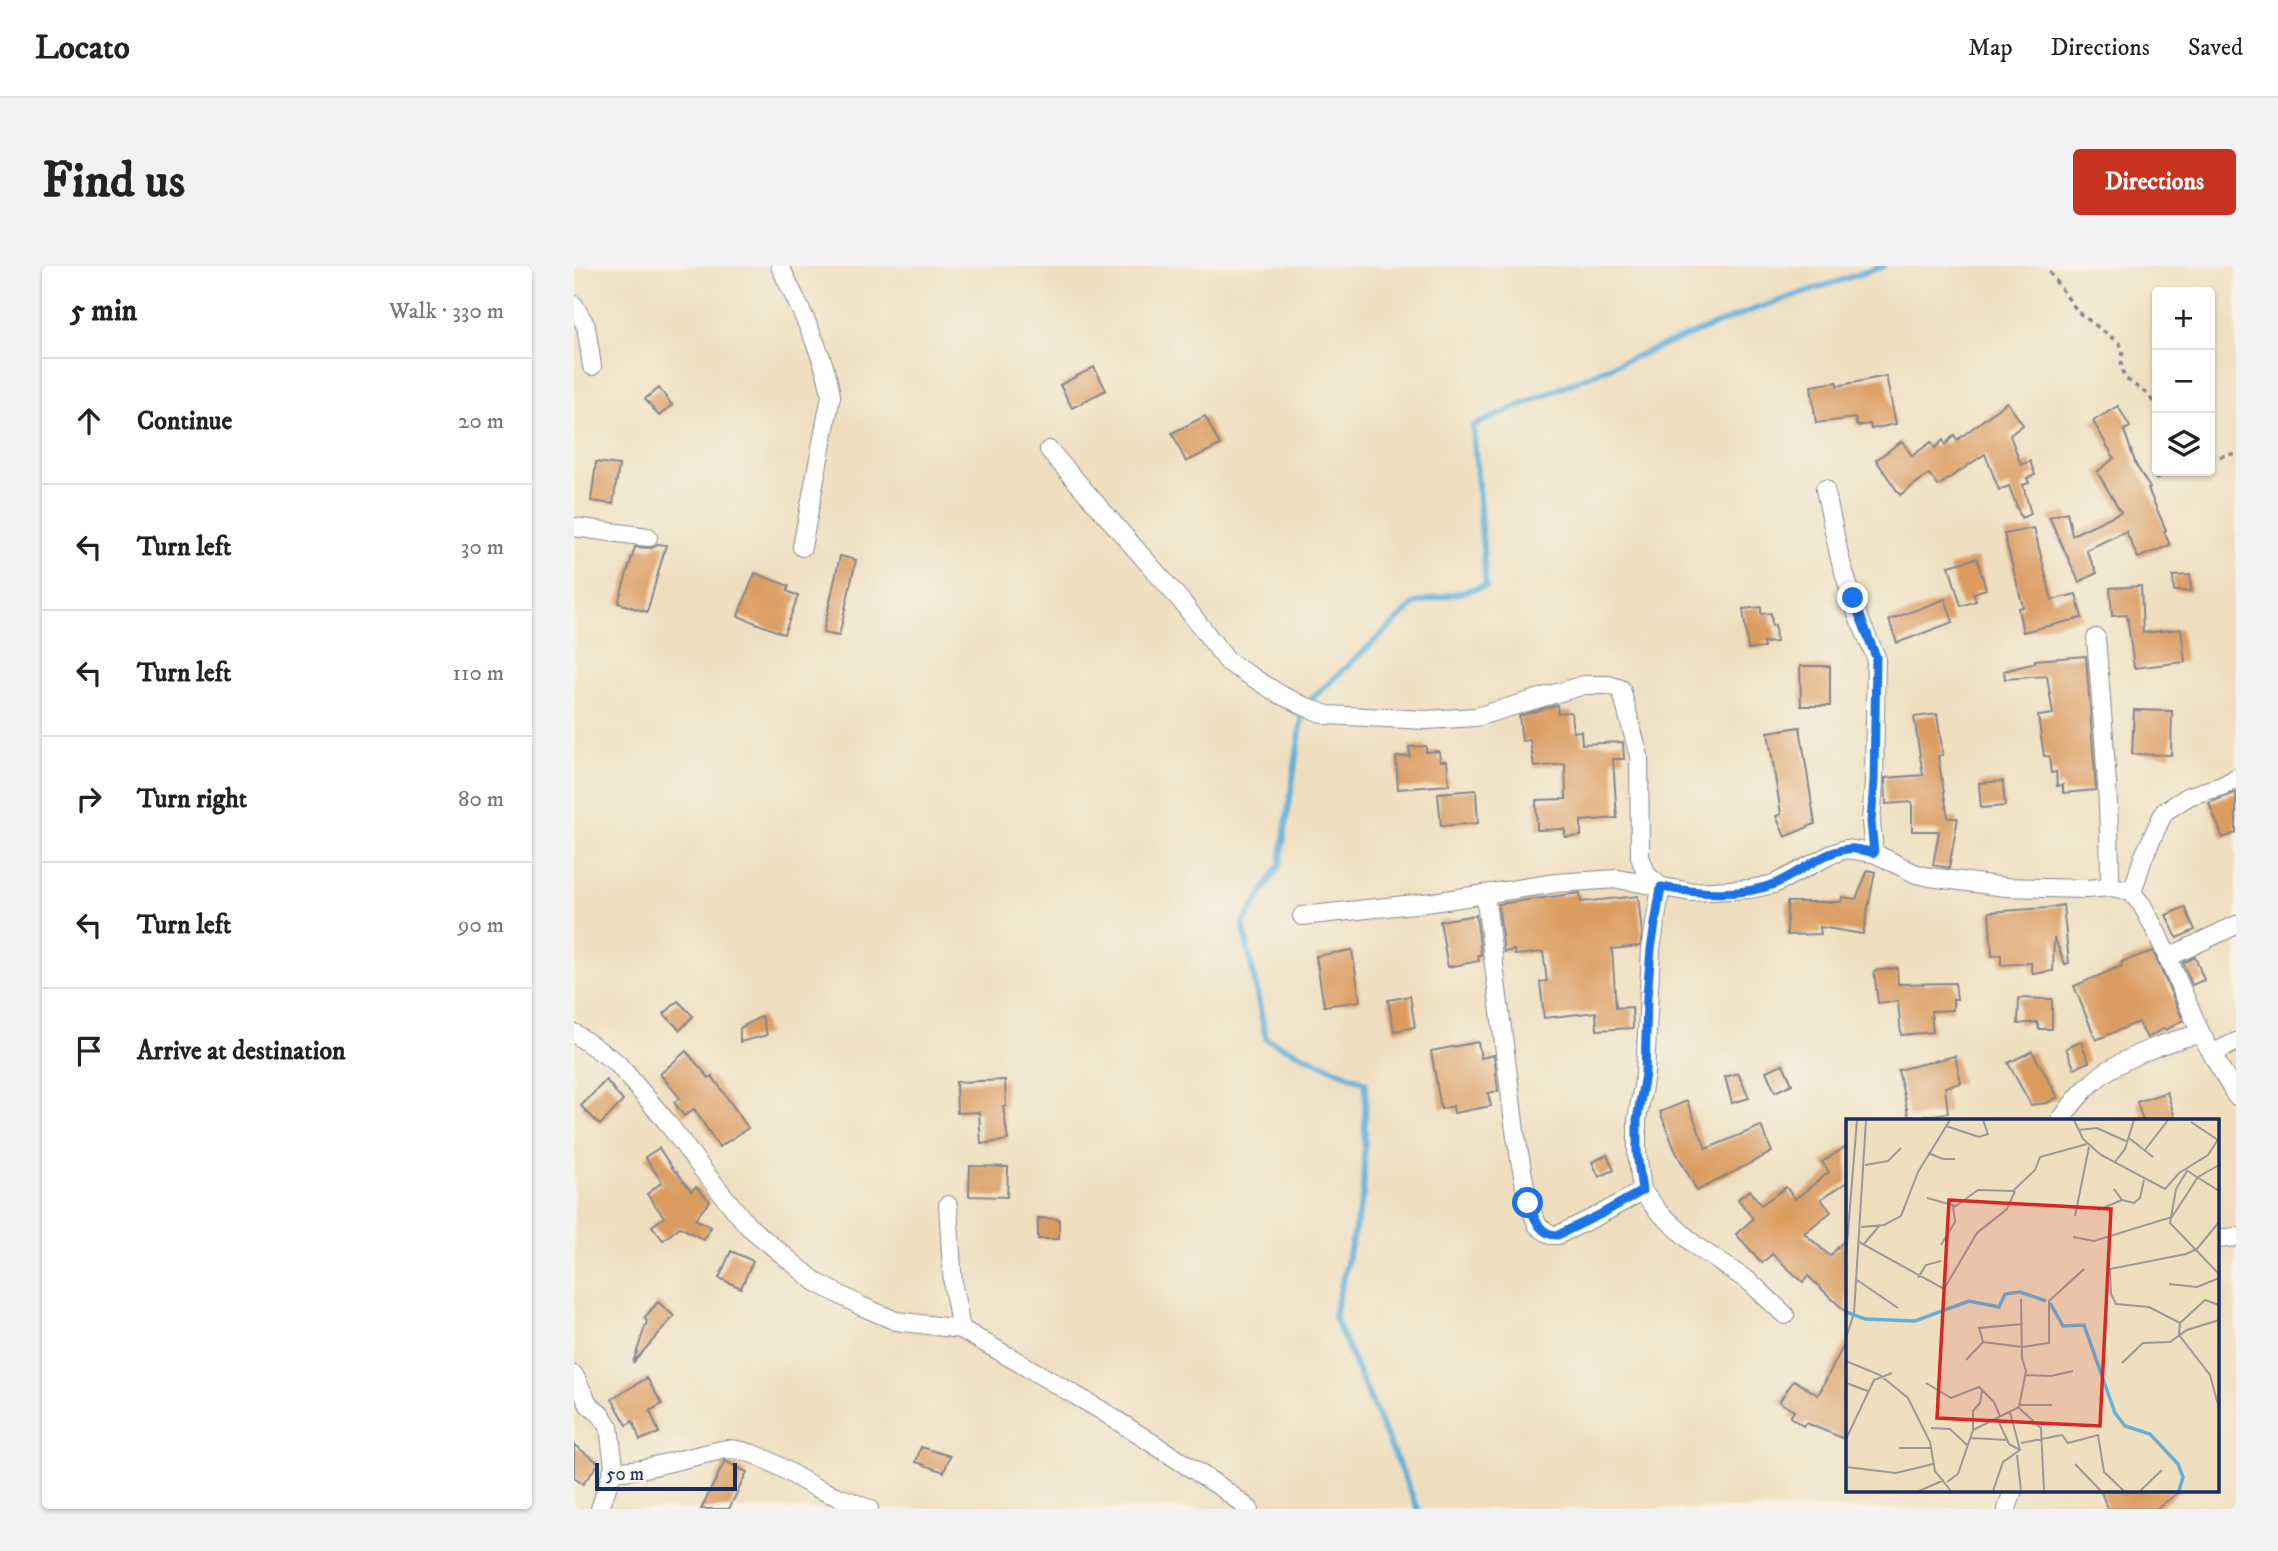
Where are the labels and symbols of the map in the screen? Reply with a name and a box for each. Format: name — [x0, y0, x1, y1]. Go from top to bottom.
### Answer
route end — [1837, 582, 1868, 613]
inset map — [1846, 1119, 2218, 1492]
route start — [1512, 1187, 1543, 1218]
scale bar — [595, 1460, 737, 1492]

